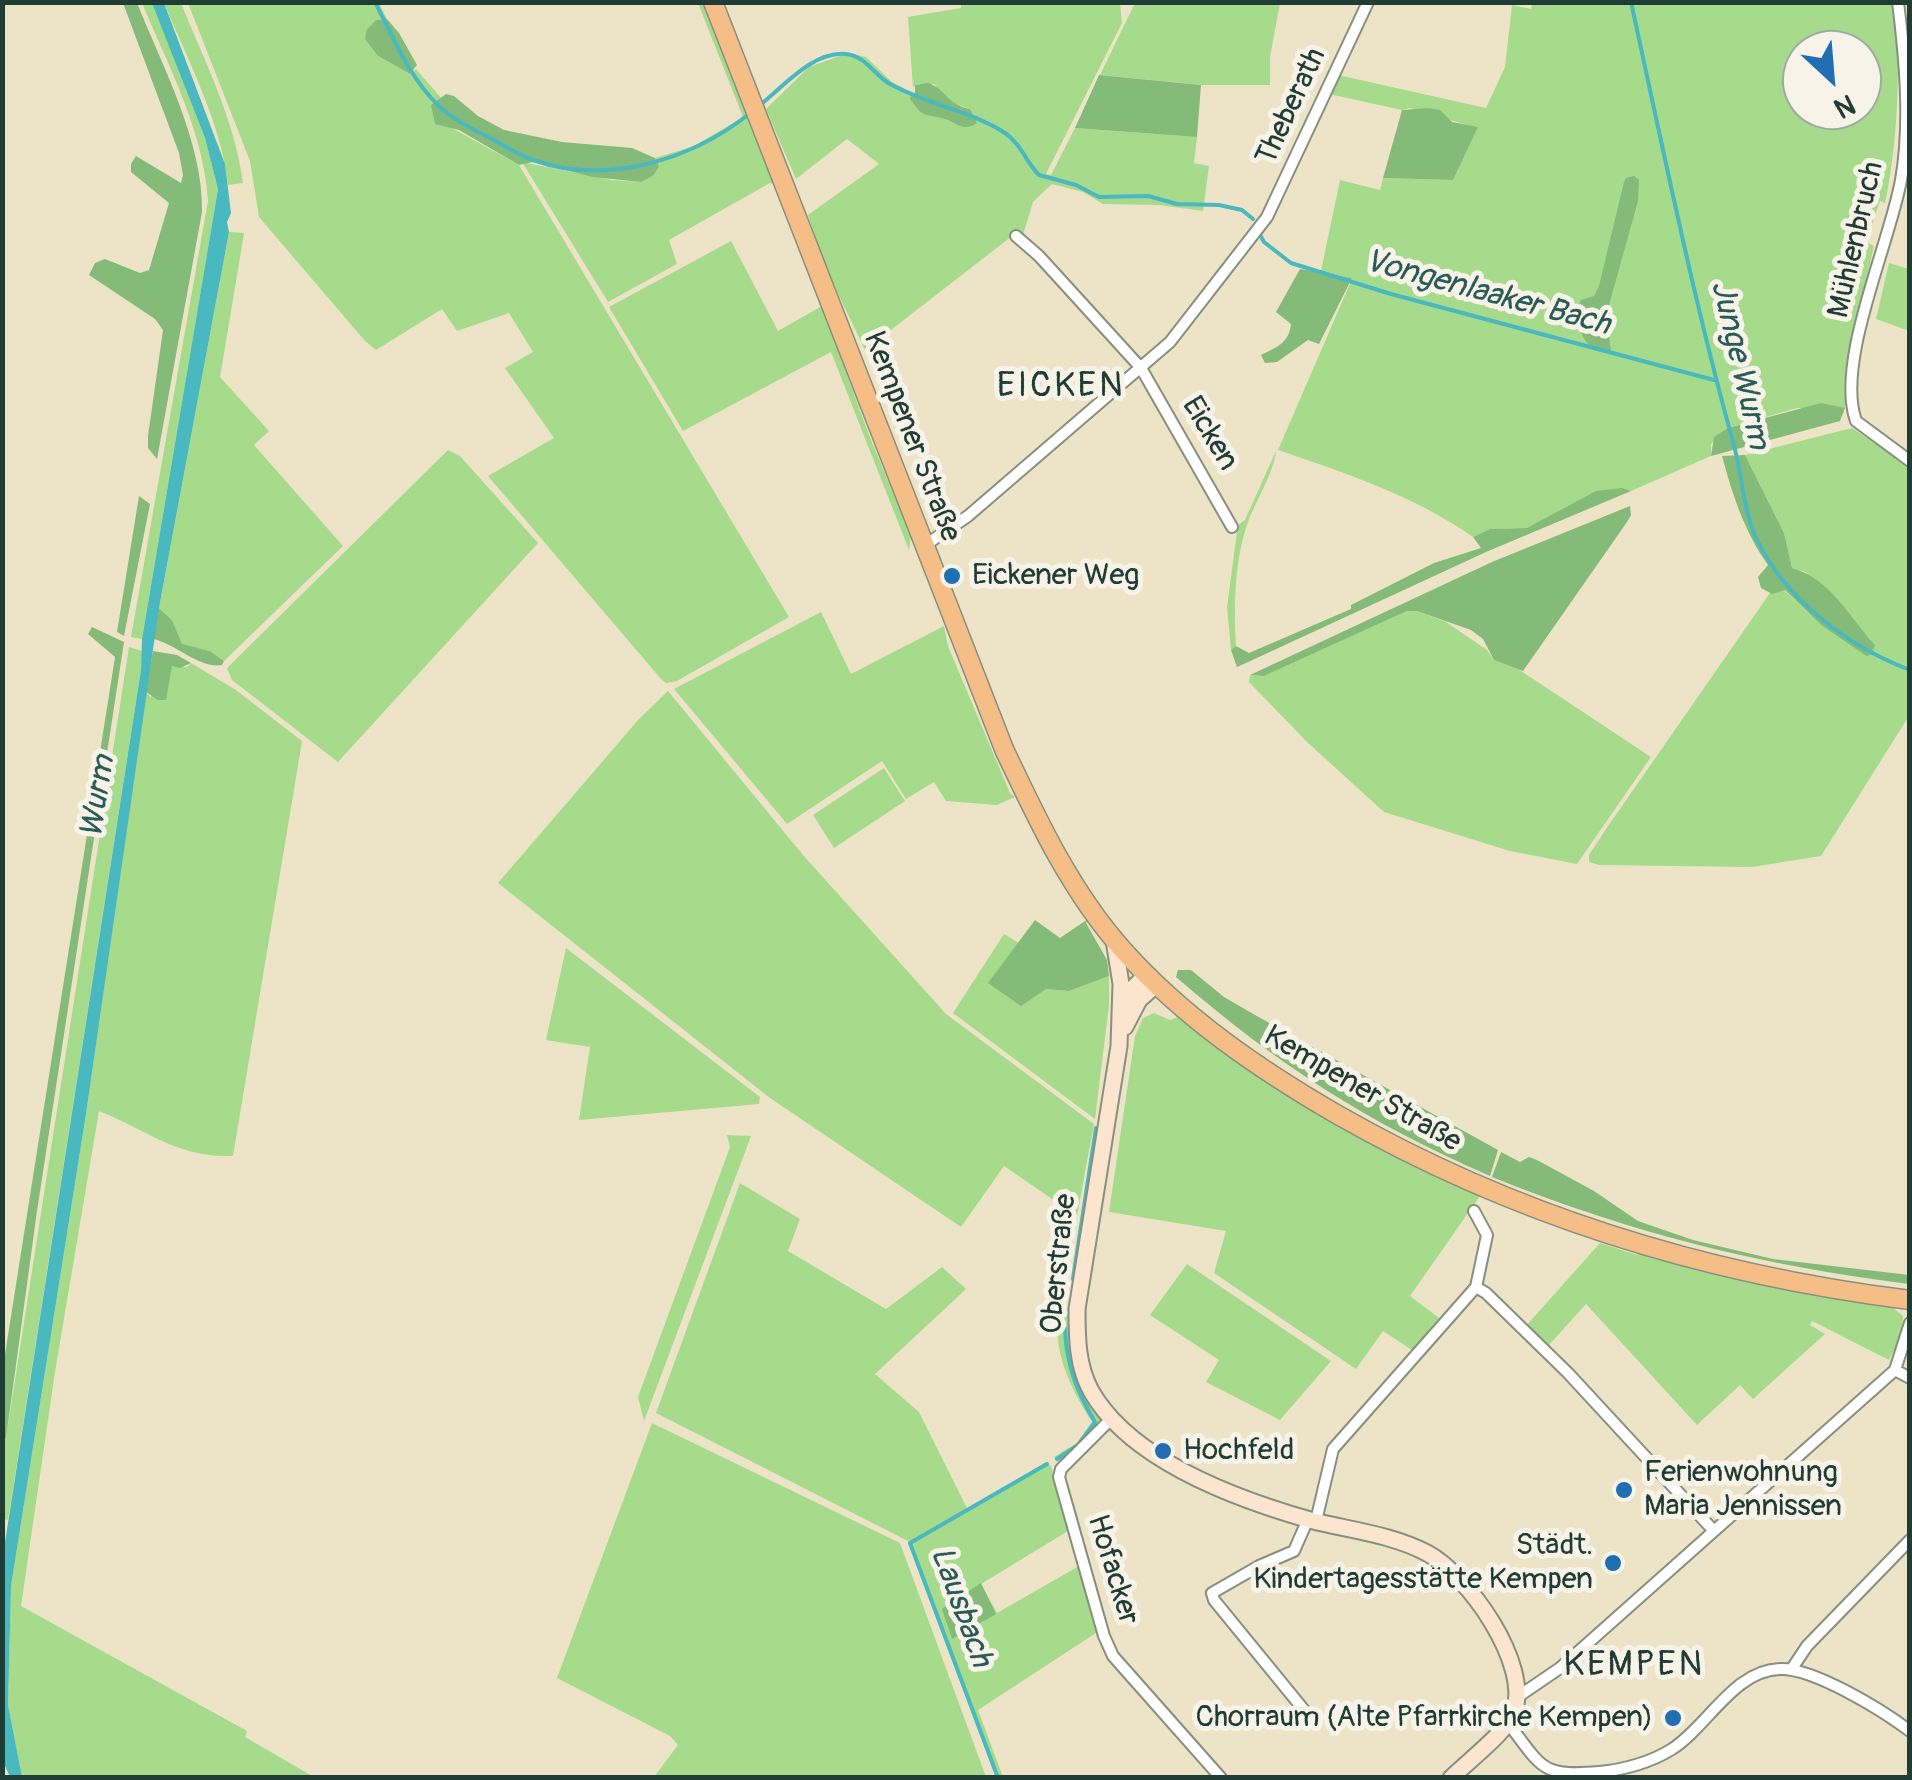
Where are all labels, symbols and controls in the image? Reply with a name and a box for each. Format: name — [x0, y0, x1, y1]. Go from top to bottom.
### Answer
north arrow — [1782, 30, 1882, 130]
street label: Theberath — [1249, 43, 1335, 171]
text: N — [1828, 86, 1861, 125]
street label: Mühlenbruch — [1822, 158, 1892, 322]
water label: Vongenlaaker Bach — [1360, 243, 1614, 345]
water label: Junge Wurm — [1701, 277, 1777, 453]
street label: Kempener Straße — [854, 327, 968, 547]
district label: EICKEN — [997, 366, 1125, 408]
street label: Eicken — [1173, 391, 1245, 477]
place label: Eickener Weg — [972, 558, 1139, 594]
marker: Eickener Weg — [941, 565, 963, 587]
water label: Wurm — [74, 753, 124, 841]
street label: Kempener Straße — [1257, 1019, 1467, 1161]
street label: Oberstraße — [1035, 1192, 1085, 1336]
place label: Hochfeld — [1183, 1433, 1294, 1469]
marker: Hochfeld — [1152, 1440, 1174, 1462]
place label: Ferienwohnung Maria Jennissen — [1644, 1455, 1842, 1526]
marker: Ferienwohnung Maria Jennissen — [1613, 1479, 1635, 1501]
street label: Hofacker — [1078, 1511, 1146, 1629]
place label: Städt. Kindertagesstätte Kempen — [1253, 1528, 1593, 1598]
water label: Lausbach — [921, 1542, 999, 1672]
marker: Städt. Kindertagesstätte Kempen — [1602, 1552, 1624, 1574]
district label: KEMPEN — [1563, 1645, 1705, 1687]
place label: Chorraum (Alte Pfarrkirche Kempen) — [1195, 1700, 1653, 1736]
marker: Chorraum (Alte Pfarrkirche Kempen) — [1662, 1707, 1684, 1729]

